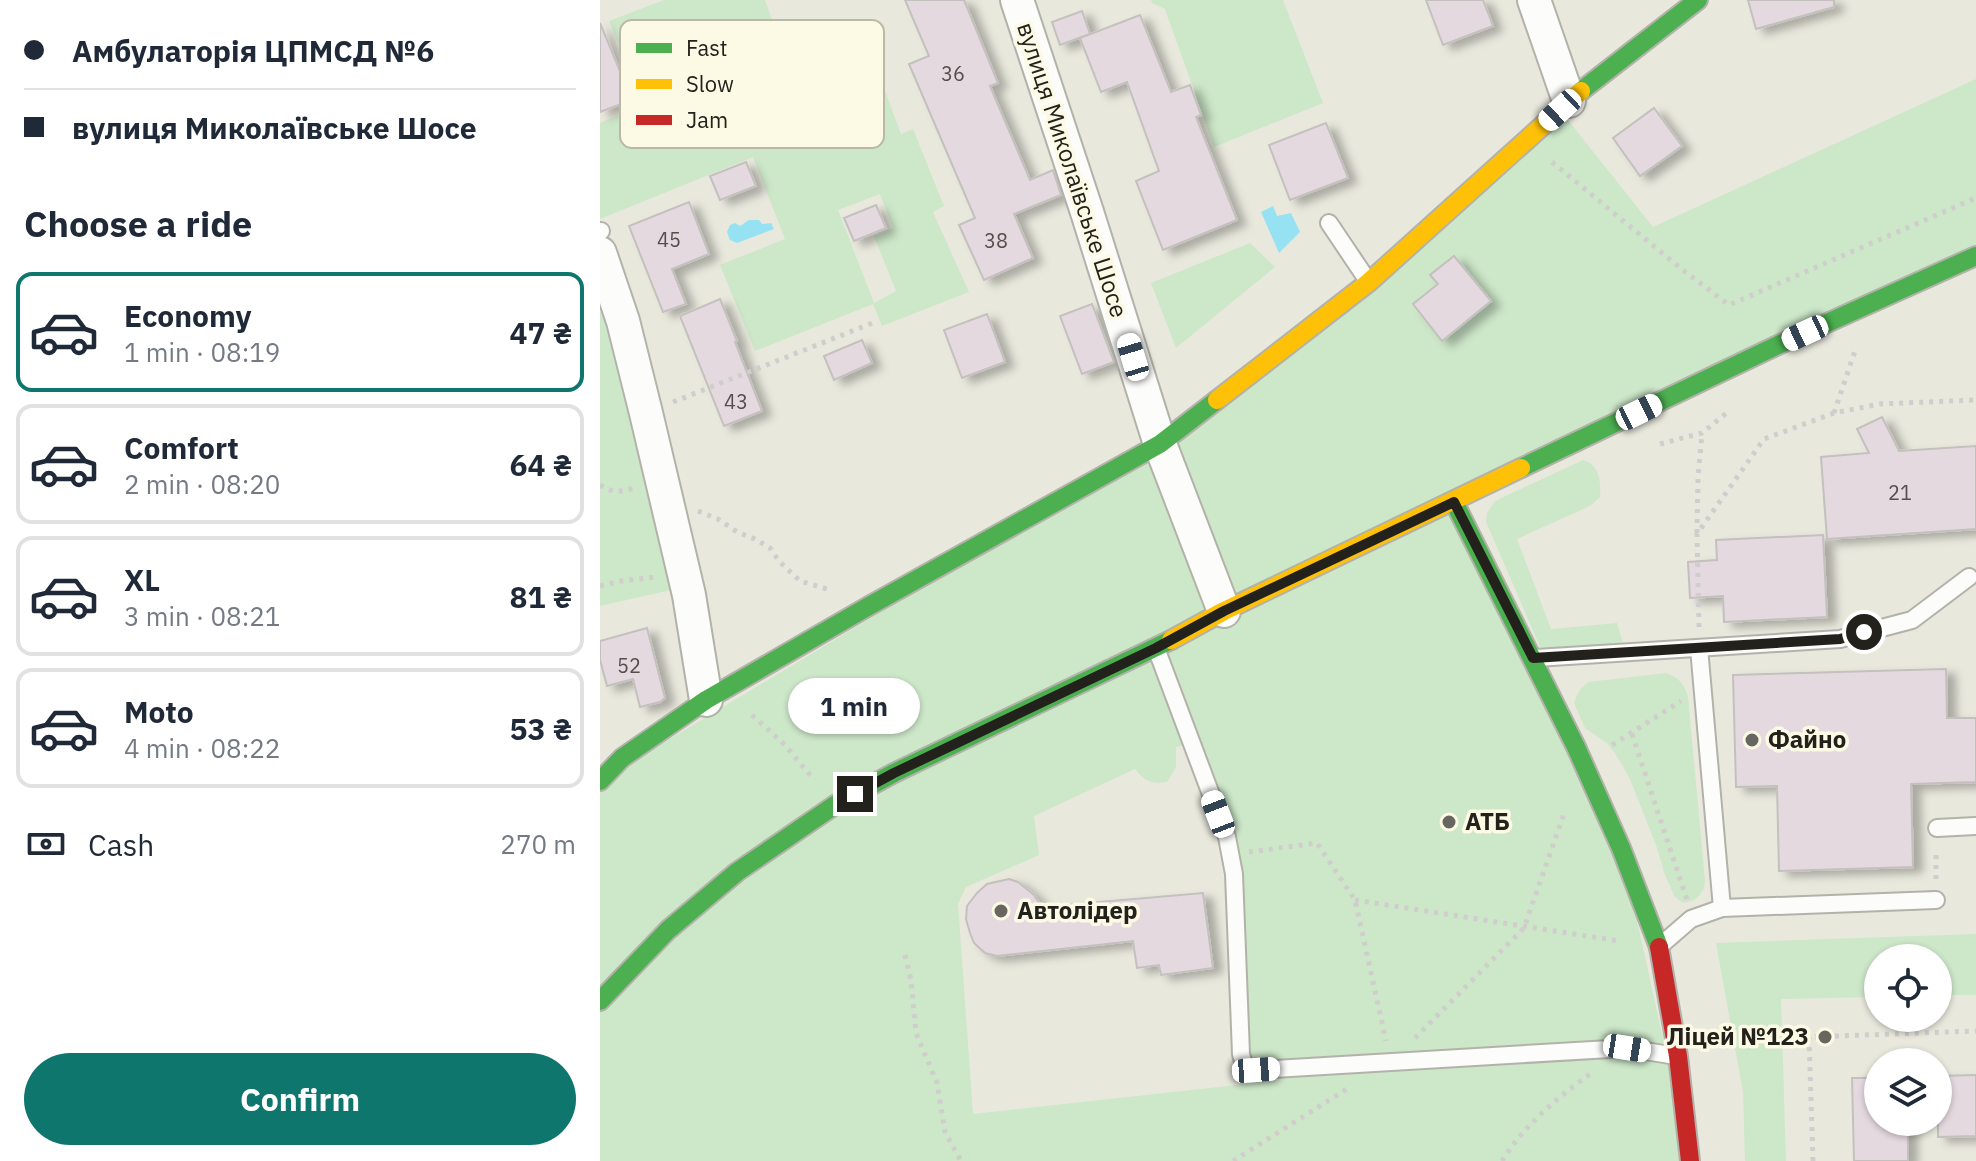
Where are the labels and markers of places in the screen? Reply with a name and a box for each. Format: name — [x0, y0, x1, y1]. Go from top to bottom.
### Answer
place label: Файно — [1768, 723, 1846, 755]
marker: Файно — [1743, 731, 1761, 749]
place label: АТБ — [1465, 805, 1510, 837]
marker: АТБ — [1440, 813, 1458, 831]
place label: Автолідер — [1017, 894, 1137, 926]
marker: Автолідер — [992, 902, 1010, 920]
place label: Ліцей №123 — [1667, 1020, 1809, 1052]
marker: Ліцей №123 — [1816, 1028, 1834, 1046]

